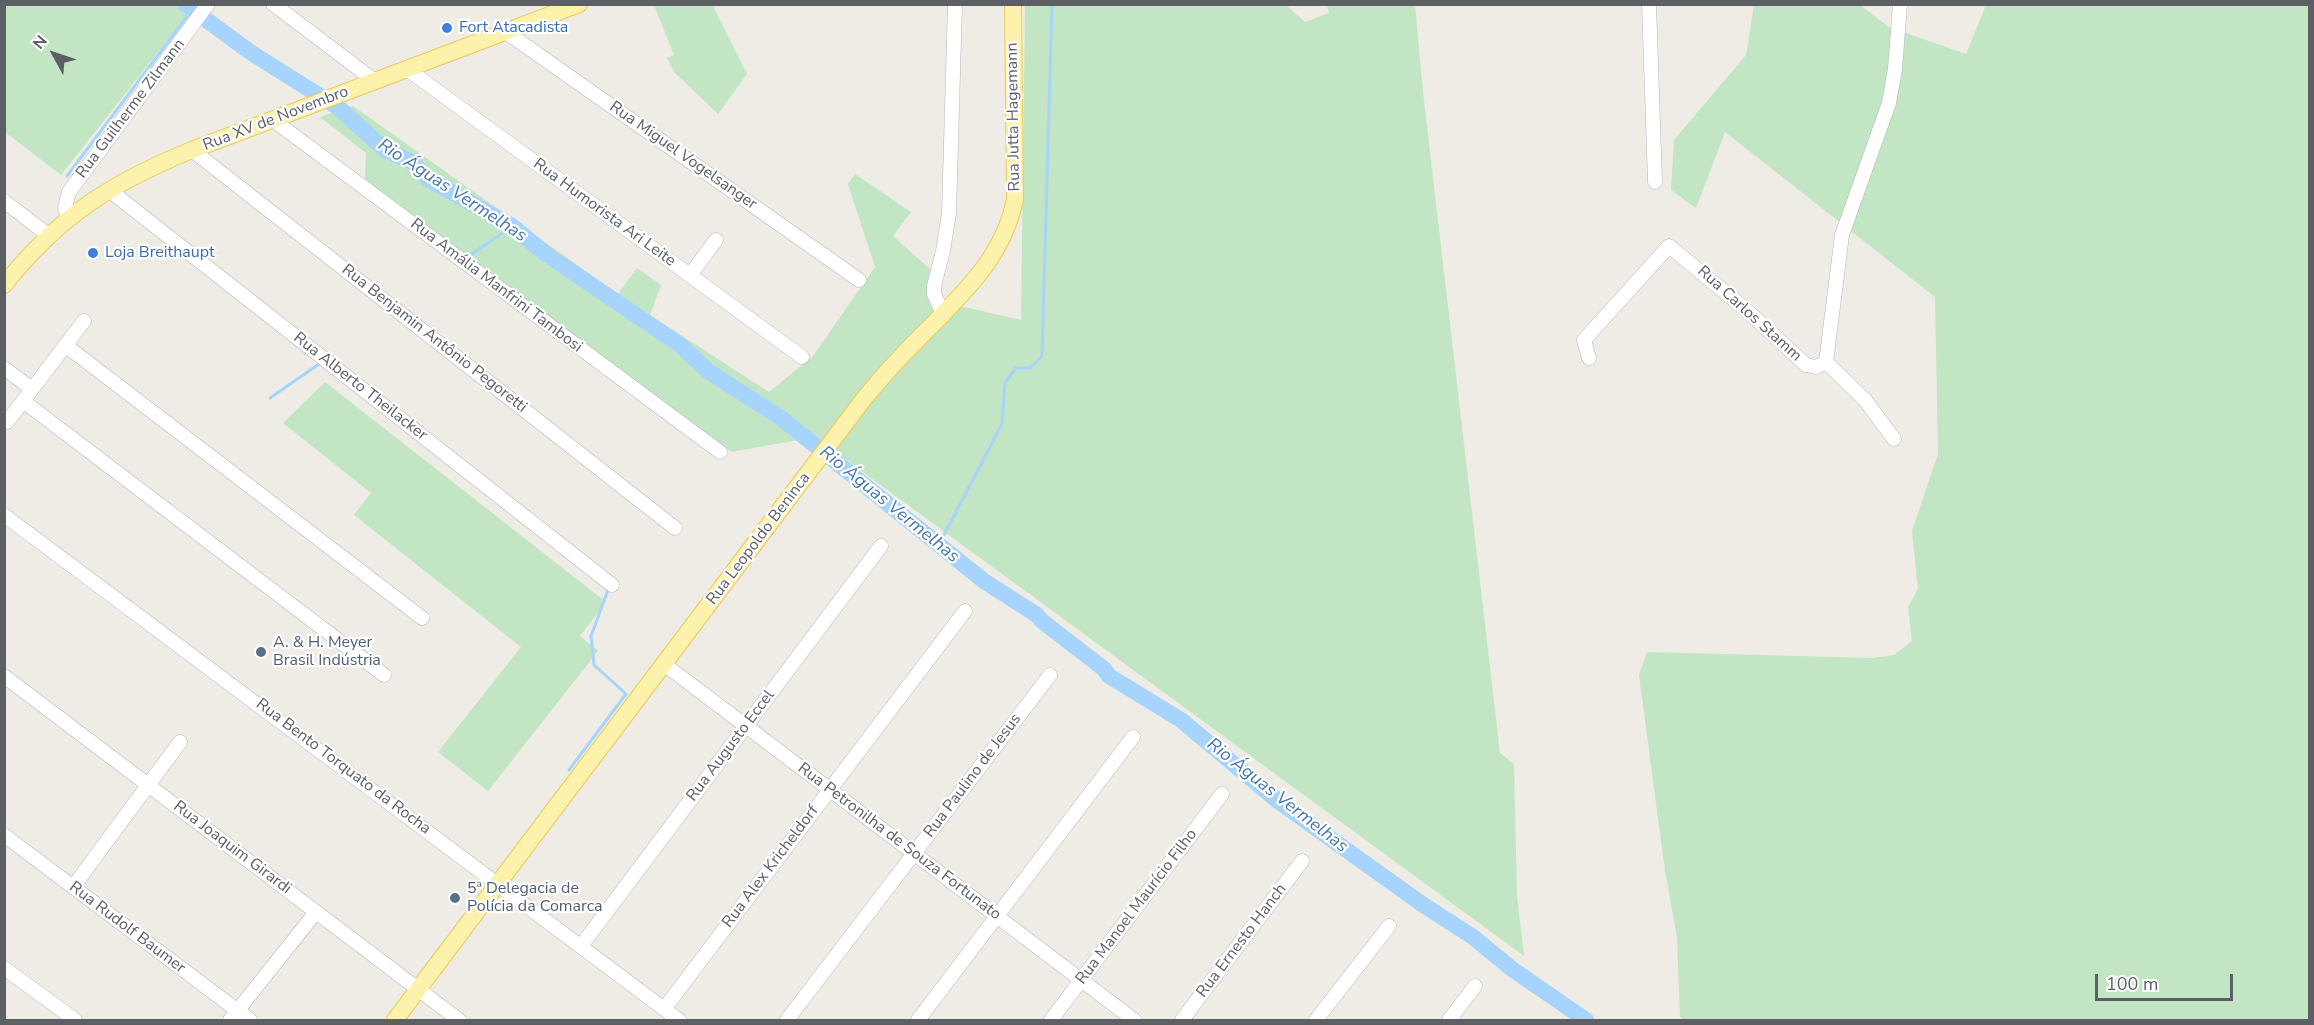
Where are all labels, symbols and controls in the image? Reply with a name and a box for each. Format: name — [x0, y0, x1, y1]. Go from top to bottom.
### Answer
place label: Fort Atacadista — [459, 18, 568, 38]
marker: Fort Atacadista — [440, 21, 454, 35]
north arrow — [24, 24, 84, 84]
text: N — [28, 31, 52, 54]
street label: Rua Guilherme Zilmann — [72, 36, 190, 182]
street label: Rua Jutta Hagemann — [1003, 42, 1025, 192]
street label: Rua XV de Novembro — [201, 82, 351, 156]
street label: Rua Miguel Vogelsanger — [605, 98, 761, 214]
water label: Rio Águas Vermelhas — [373, 135, 531, 247]
street label: Rua Humorista Ari Leite — [529, 155, 679, 271]
street label: Rua Amália Manfrini Tambosi — [406, 215, 586, 357]
place label: Loja Breithaupt — [105, 243, 215, 263]
marker: Loja Breithaupt — [86, 246, 100, 260]
street label: Rua Benjamin Antônio Pegoretti — [338, 261, 530, 417]
street label: Rua Carlos Stamm — [1693, 262, 1805, 366]
street label: Rua Alberto Theilacker — [289, 329, 431, 445]
water label: Rio Águas Vermelhas — [815, 442, 963, 568]
street label: Rua Leopoldo Beninca — [703, 469, 815, 609]
place label: A. & H. Meyer Brasil Indústria — [273, 633, 381, 671]
marker: A. & H. Meyer Brasil Indústria — [254, 645, 268, 659]
street label: Rua Augusto Eccel — [683, 687, 779, 805]
street label: Rua Bento Torquato da Rocha — [252, 695, 434, 839]
street label: Rua Paulino de Jesus — [920, 710, 1026, 842]
water label: Rio Águas Vermelhas — [1202, 734, 1352, 858]
street label: Rua Petronilha de Souza Fortunato — [794, 759, 1004, 925]
street label: Rua Joaquim Girardi — [169, 797, 295, 899]
street label: Rua Alex Kricheldorf — [719, 802, 823, 932]
street label: Rua Manoel Maurício Filho — [1072, 825, 1202, 989]
street label: Rua Rudolf Baumer — [65, 878, 189, 978]
place label: 5ª Delegacia de Polícia da Comarca — [467, 879, 602, 917]
street label: Rua Ernesto Hanch — [1193, 880, 1291, 1002]
marker: 5ª Delegacia de Polícia da Comarca — [448, 891, 462, 905]
scale bar — [2098, 962, 2236, 1000]
text: 100 m — [2106, 972, 2158, 996]

